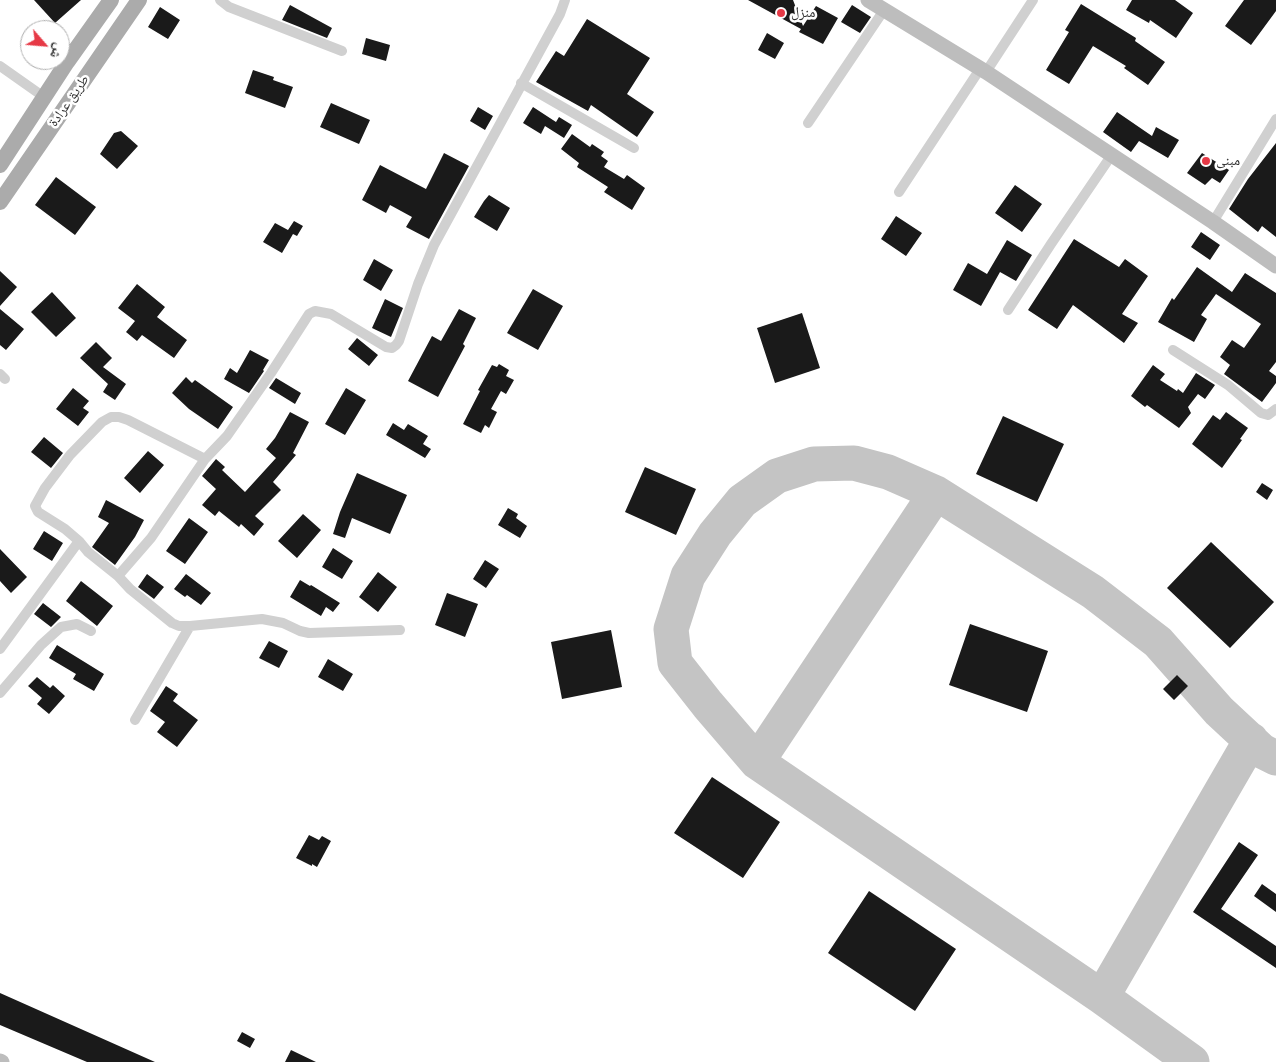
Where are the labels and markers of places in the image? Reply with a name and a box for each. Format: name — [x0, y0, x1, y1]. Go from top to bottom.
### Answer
place label: منزل — [791, 5, 815, 21]
marker: منزل — [775, 7, 787, 19]
place label: مبنى — [1216, 153, 1240, 169]
marker: مبنى — [1200, 155, 1212, 167]

